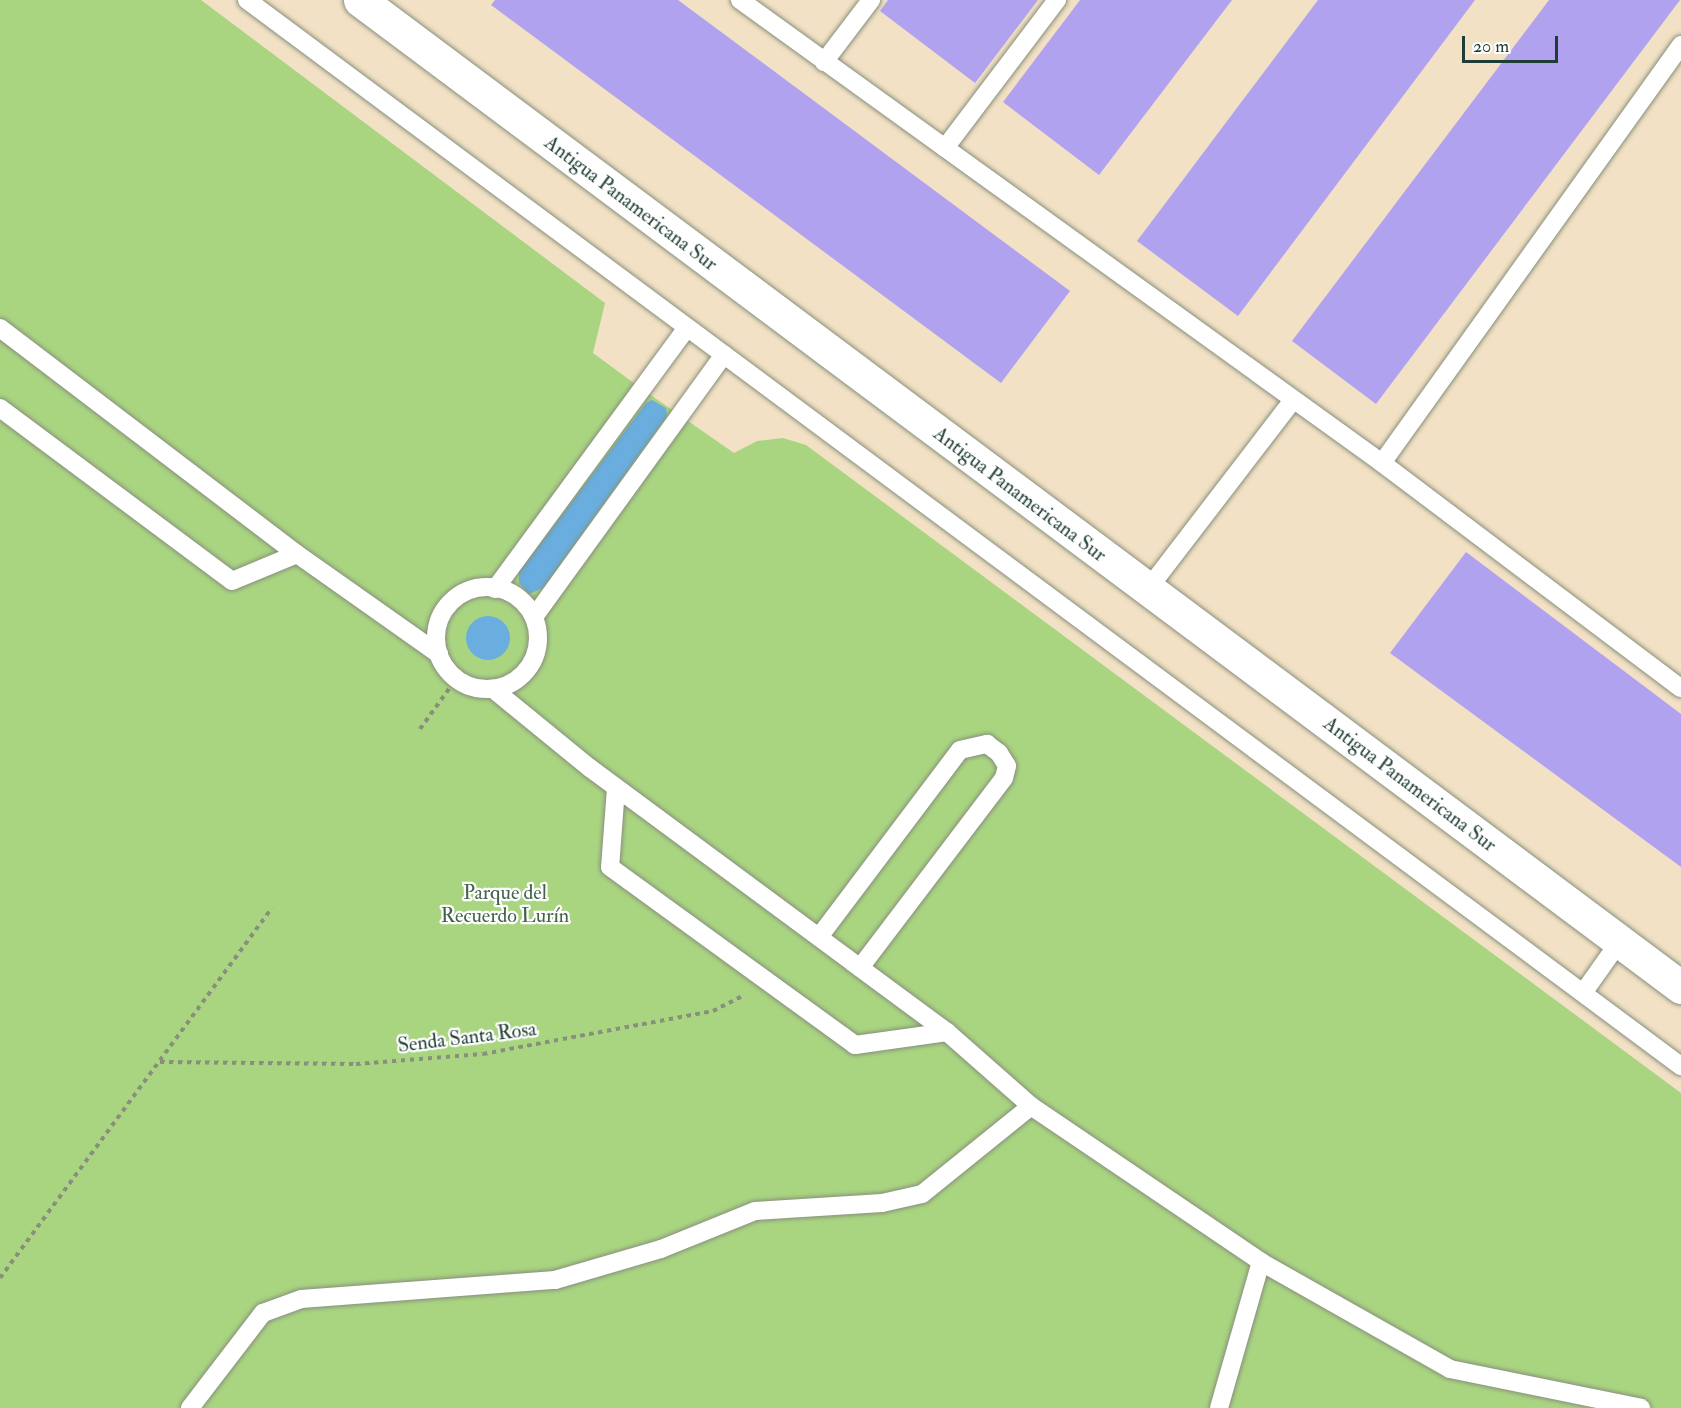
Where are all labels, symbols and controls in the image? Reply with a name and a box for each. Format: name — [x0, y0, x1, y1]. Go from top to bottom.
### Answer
scale bar — [1465, 24, 1561, 62]
text: 20 m — [1473, 35, 1509, 58]
street label: Antigua Panamericana Sur — [540, 130, 722, 276]
street label: Antigua Panamericana Sur — [929, 421, 1111, 567]
street label: Antigua Panamericana Sur — [1319, 711, 1501, 857]
park label: Parque del Recuerdo Lurín — [441, 880, 569, 927]
street label: Senda Santa Rosa — [396, 1017, 538, 1057]

